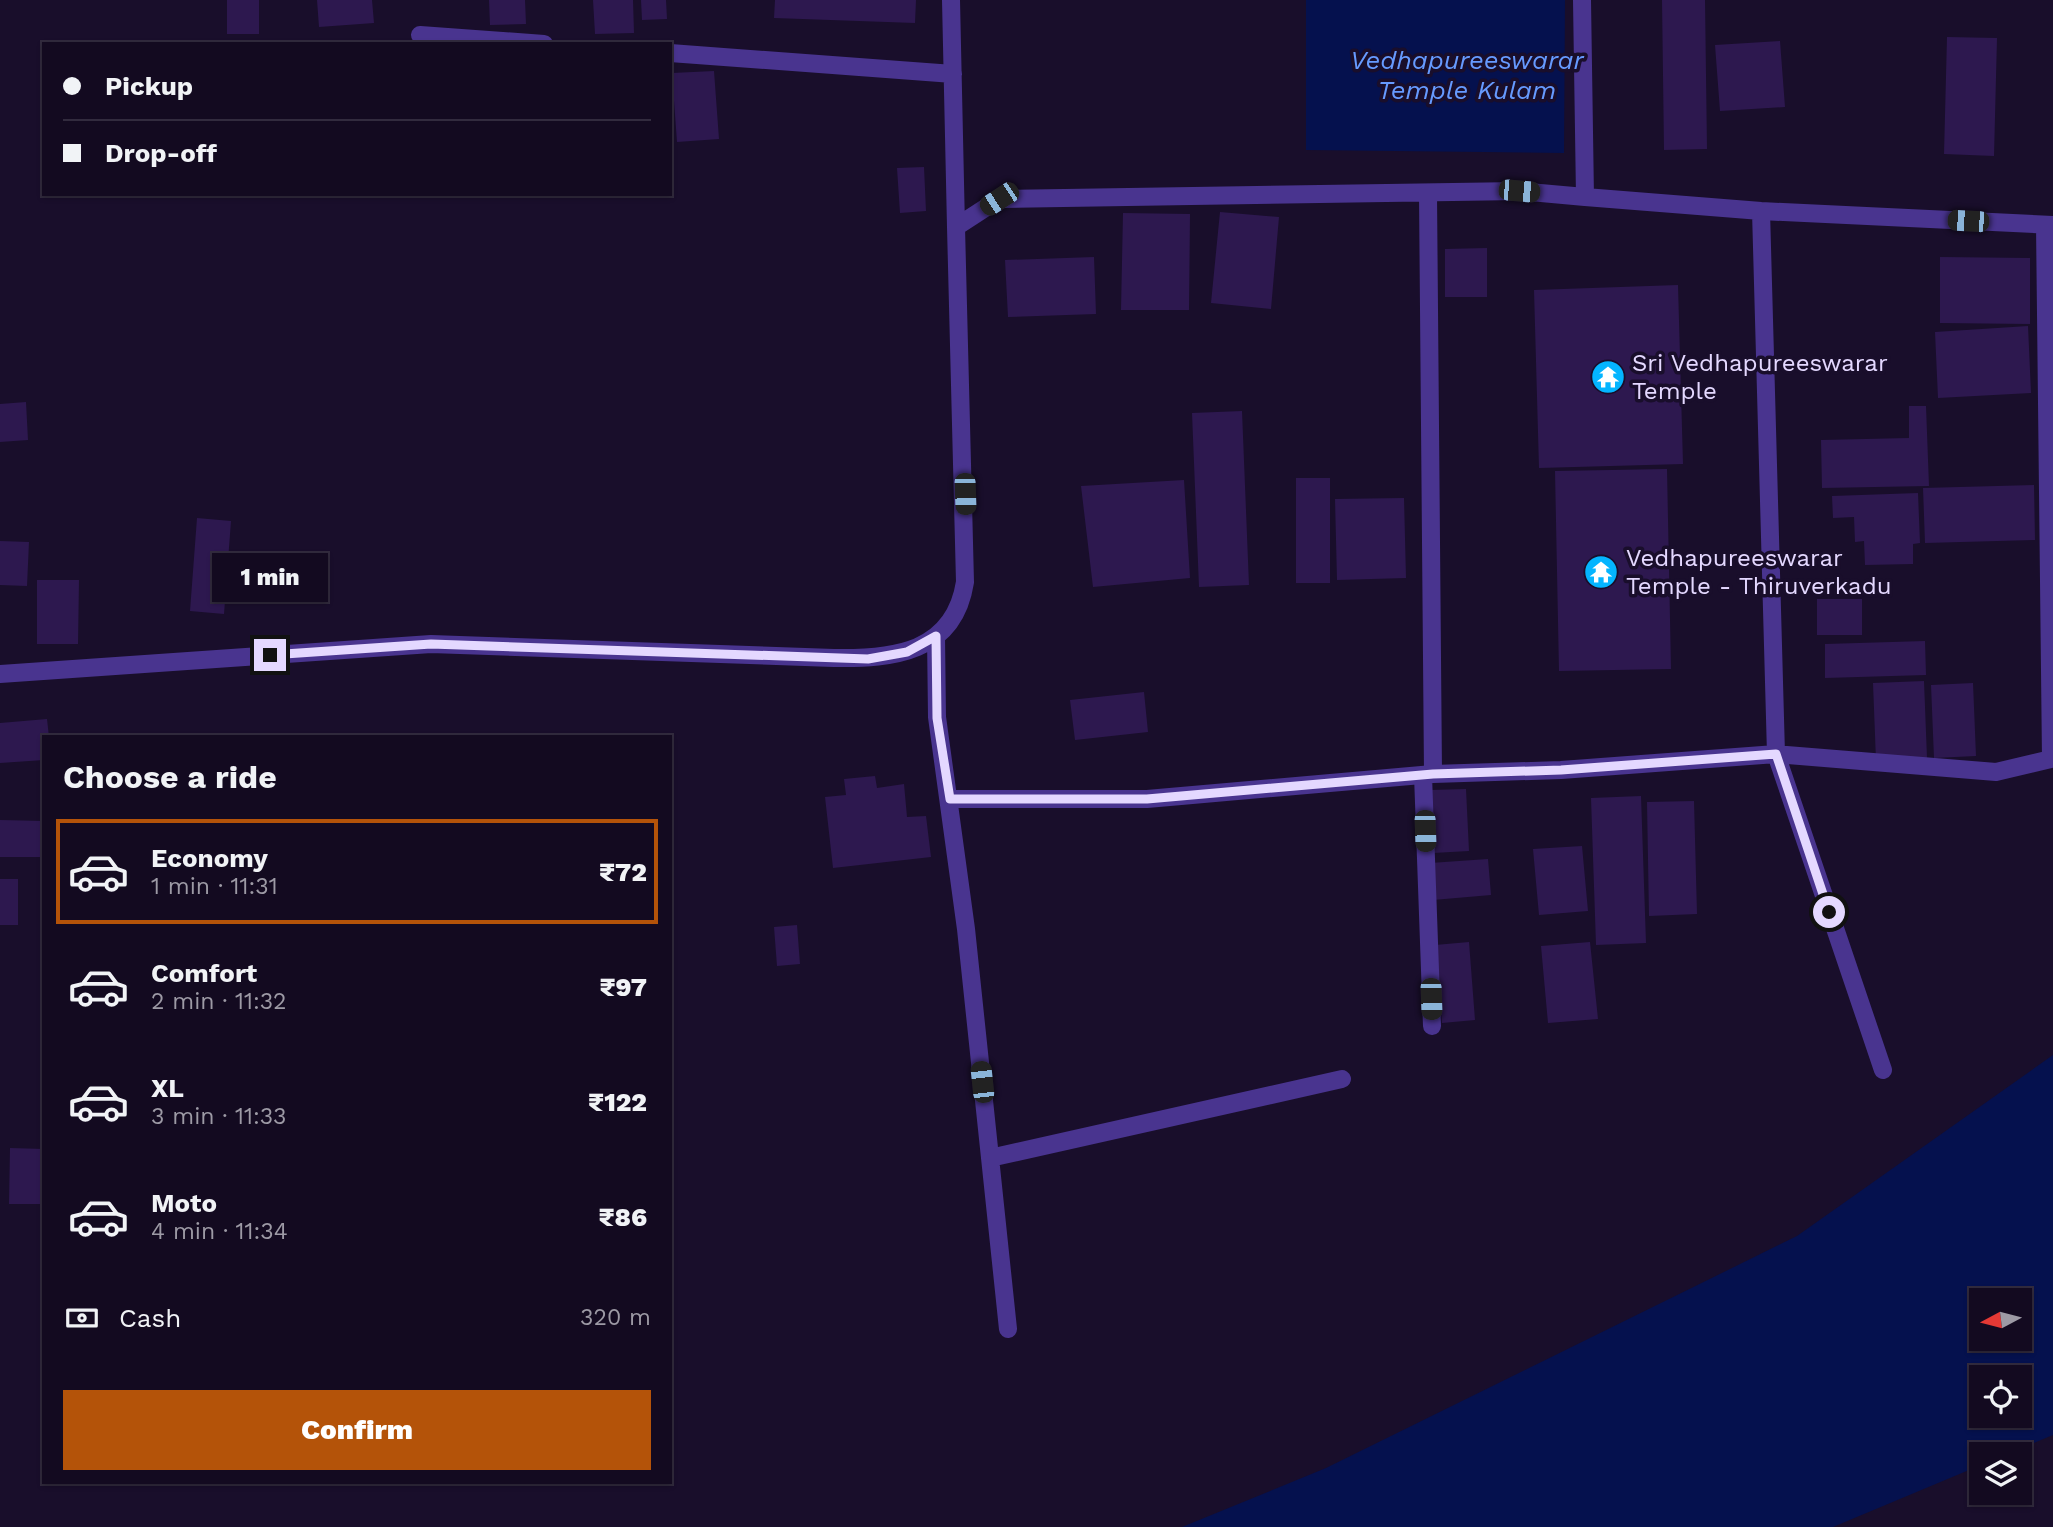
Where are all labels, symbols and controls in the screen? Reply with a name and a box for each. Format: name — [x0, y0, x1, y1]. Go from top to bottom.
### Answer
water label: Vedhapureeswarar Temple Kulam — [1350, 45, 1585, 105]
text: Pickup — [105, 71, 193, 101]
text: Drop-off — [105, 138, 217, 168]
car — [976, 179, 1023, 219]
car — [1498, 179, 1541, 203]
car — [1947, 209, 1990, 233]
place label: Sri Vedhapureeswarar Temple — [1632, 349, 1888, 405]
temple icon: Sri Vedhapureeswarar Temple — [1589, 358, 1627, 396]
car — [954, 473, 977, 515]
place label: Vedhapureeswarar Temple - Thiruverkadu — [1626, 544, 1892, 600]
temple icon: Vedhapureeswarar Temple - Thiruverkadu — [1582, 553, 1620, 591]
callout: 1 min — [212, 554, 328, 602]
text: 1 min — [240, 564, 300, 591]
route end — [254, 639, 286, 671]
text: Choose a ride — [63, 758, 277, 796]
car — [1414, 810, 1437, 852]
icon: car — [67, 840, 130, 903]
text: Economy — [151, 843, 268, 873]
text: ₹72 — [599, 857, 647, 887]
text: 1 min · 11:31 — [151, 873, 278, 900]
route start — [1813, 896, 1845, 928]
icon: car — [67, 955, 130, 1018]
text: Comfort — [151, 958, 257, 988]
text: ₹97 — [599, 972, 647, 1002]
car — [1420, 978, 1443, 1020]
text: 2 min · 11:32 — [151, 988, 287, 1015]
car — [970, 1060, 995, 1104]
icon: car — [67, 1070, 130, 1133]
text: XL — [151, 1073, 184, 1103]
text: ₹122 — [588, 1087, 647, 1117]
text: 3 min · 11:33 — [151, 1103, 287, 1130]
icon: car — [67, 1185, 130, 1248]
text: Moto — [151, 1188, 217, 1218]
text: ₹86 — [598, 1202, 647, 1232]
text: 4 min · 11:34 — [151, 1218, 288, 1245]
north arrow — [1969, 1288, 2032, 1351]
map controls — [1969, 1288, 2032, 1505]
icon: cash — [63, 1299, 101, 1337]
text: Cash — [119, 1303, 181, 1333]
text: 320 m — [580, 1304, 651, 1331]
button: locate — [1969, 1365, 2032, 1428]
button: Confirm — [63, 1390, 651, 1470]
button: layers — [1969, 1442, 2032, 1505]

